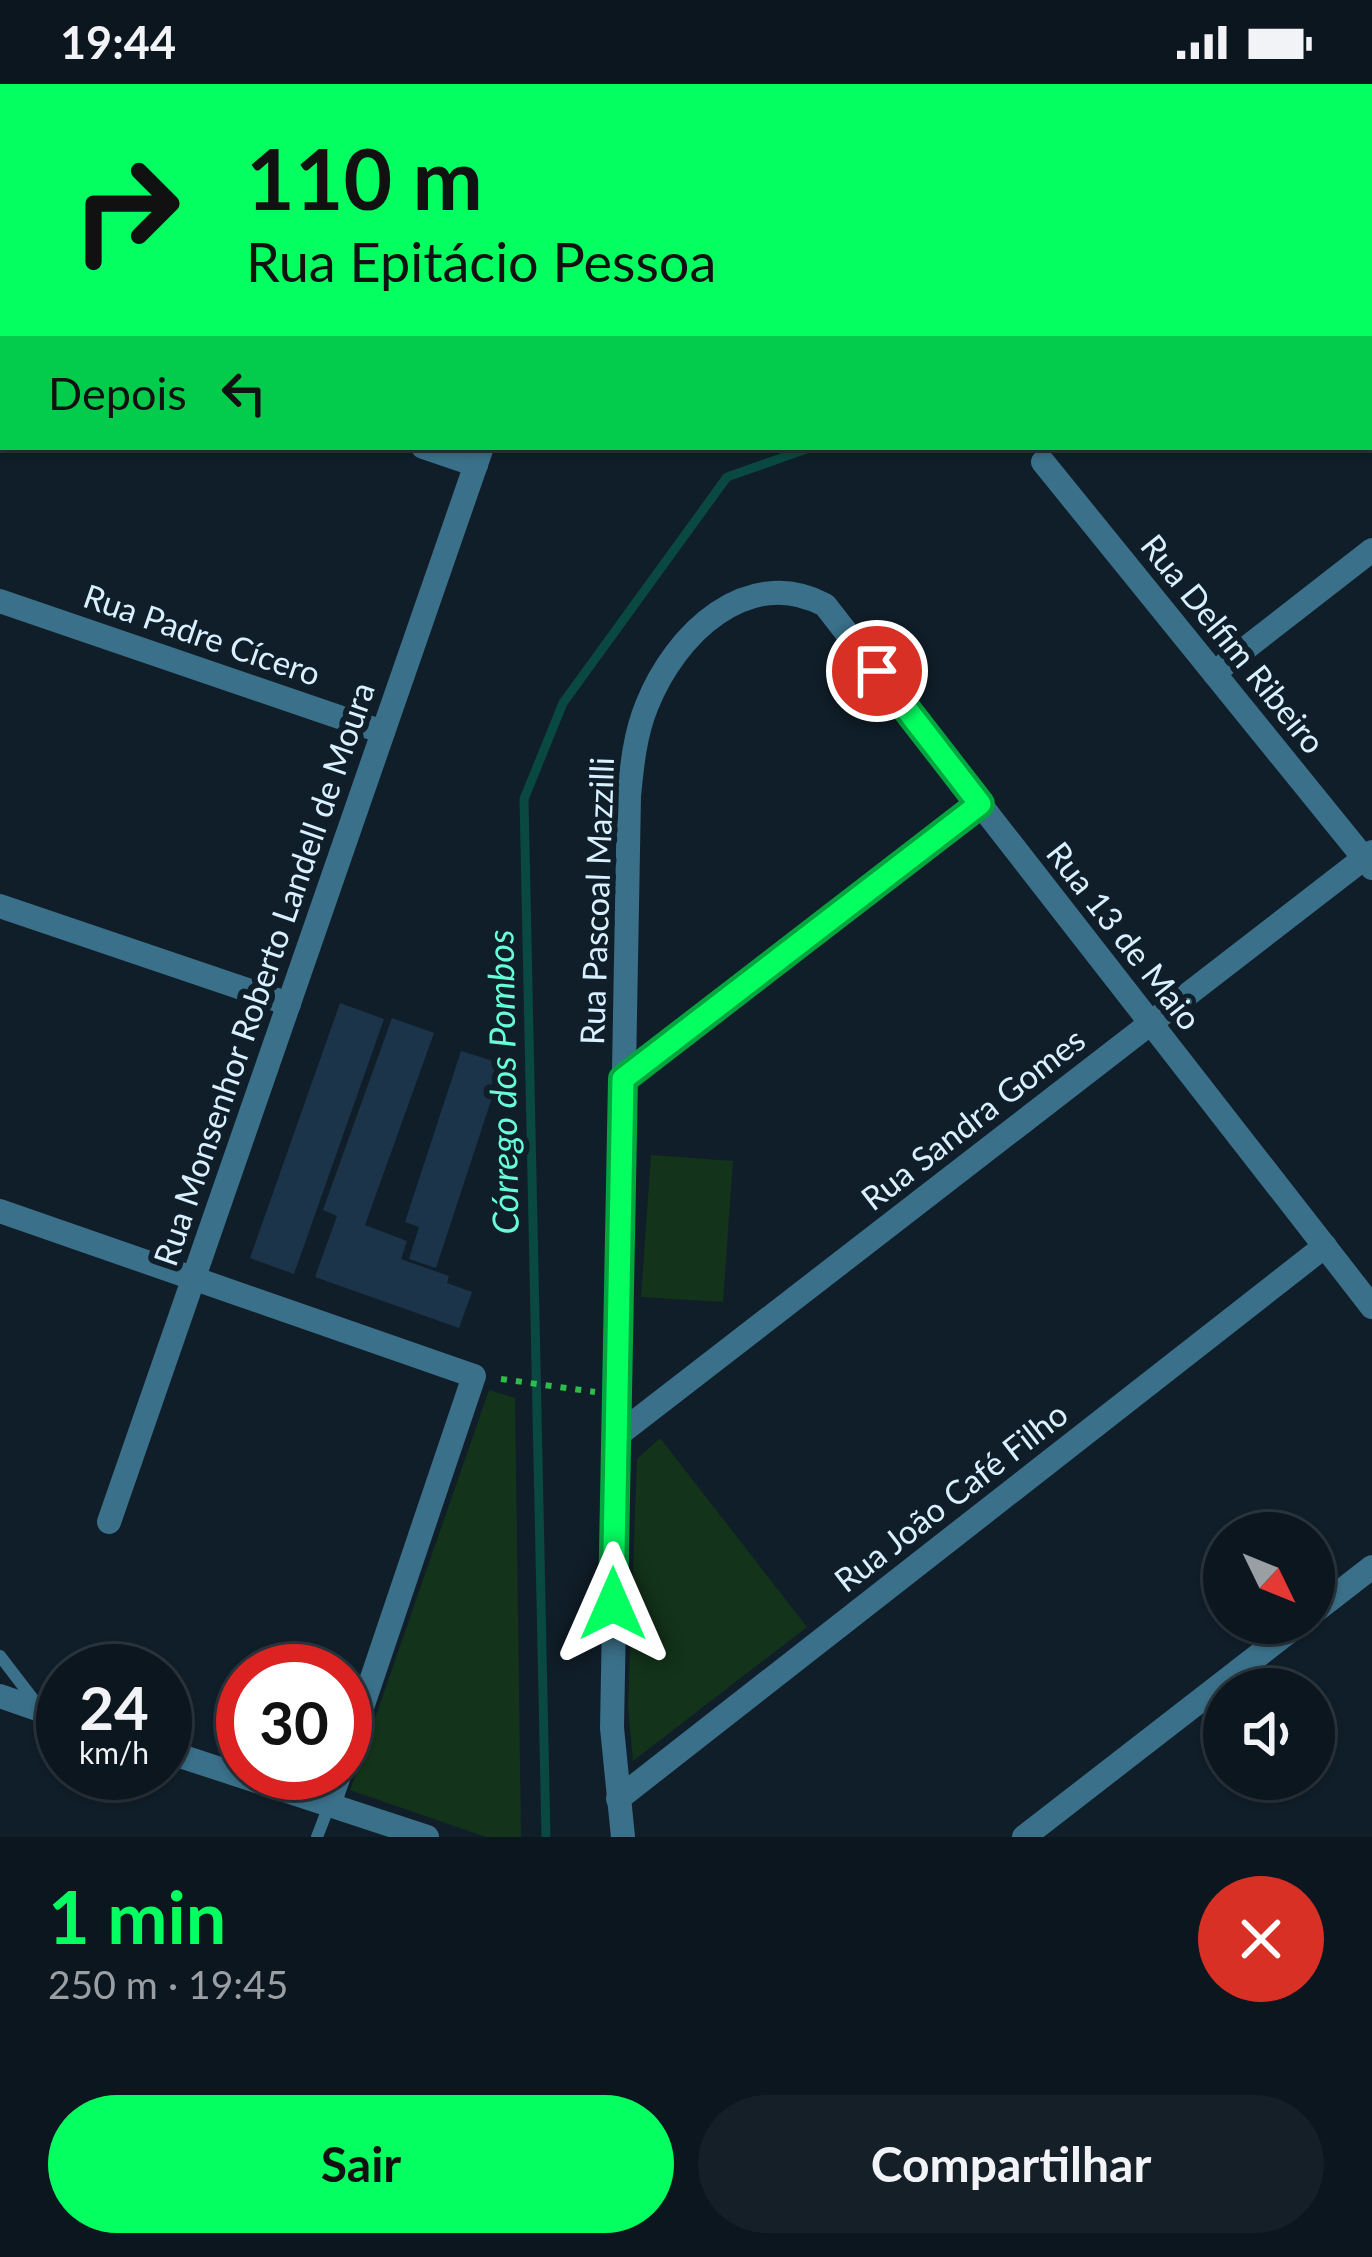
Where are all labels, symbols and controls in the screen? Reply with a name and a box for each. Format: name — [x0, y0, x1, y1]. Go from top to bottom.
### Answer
text: 19:44 — [60, 15, 176, 69]
text: 110 m — [246, 127, 483, 228]
icon: right — [48, 132, 204, 288]
text: Rua Epitácio Pessoa — [246, 229, 716, 294]
icon: left — [211, 360, 277, 426]
text: Depois — [48, 366, 187, 420]
street label: Rua Delfim Ribeiro — [1133, 526, 1334, 761]
street label: Rua Padre Cícero — [79, 575, 326, 693]
pin — [826, 620, 928, 722]
icon: arrive — [844, 638, 910, 704]
street label: Rua Monsenhor Roberto Landell de Moura — [144, 677, 382, 1271]
street label: Rua Pascoal Mazzilli — [571, 756, 621, 1045]
street label: Rua 13 de Maio — [1039, 833, 1211, 1037]
water label: Córrego dos Pombos — [477, 929, 527, 1235]
street label: Rua Sandra Gomes — [853, 1019, 1092, 1218]
street label: Rua João Café Filho — [826, 1393, 1075, 1600]
north arrow — [1203, 1512, 1335, 1644]
map controls — [1203, 1512, 1335, 1800]
position arrow — [550, 1541, 676, 1667]
speed limit sign: 30 — [216, 1644, 372, 1800]
button: sound — [1203, 1668, 1335, 1800]
text: 24 — [79, 1671, 149, 1743]
text: km/h — [79, 1734, 149, 1770]
text: 1 min — [48, 1873, 226, 1959]
button: close — [1198, 1876, 1324, 2002]
text: 250 m · 19:45 — [48, 1961, 288, 2007]
button: Sair — [48, 2095, 674, 2233]
button: Compartilhar — [698, 2095, 1324, 2233]

